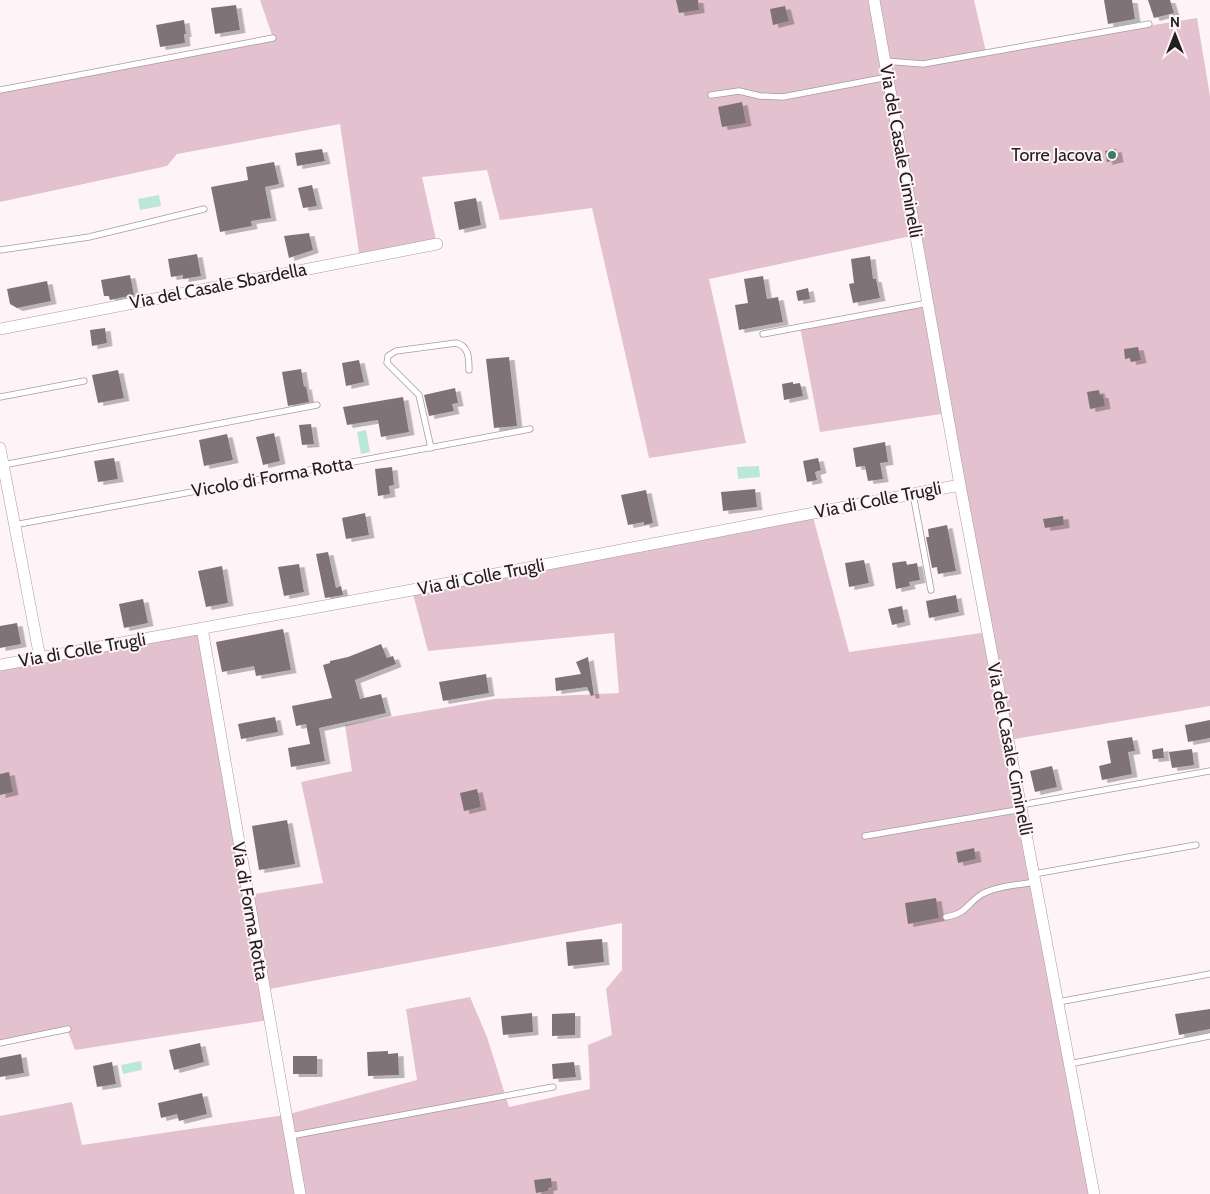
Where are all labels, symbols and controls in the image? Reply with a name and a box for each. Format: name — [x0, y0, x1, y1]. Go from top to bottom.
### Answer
north arrow — [1150, 10, 1200, 60]
text: N — [1170, 13, 1180, 31]
street label: Via del Casale Ciminelli — [875, 63, 927, 239]
place label: Torre Jacova — [1011, 144, 1102, 166]
marker: Torre Jacova — [1106, 149, 1118, 161]
street label: Via del Casale Sbardella — [128, 258, 309, 314]
street label: Vicolo di Forma Rotta — [190, 452, 355, 502]
street label: Via di Colle Trugli — [813, 477, 943, 523]
street label: Via di Colle Trugli — [416, 554, 546, 600]
street label: Via di Colle Trugli — [17, 628, 147, 672]
street label: Via del Casale Ciminelli — [982, 661, 1038, 837]
street label: Via di Forma Rotta — [227, 840, 273, 982]

